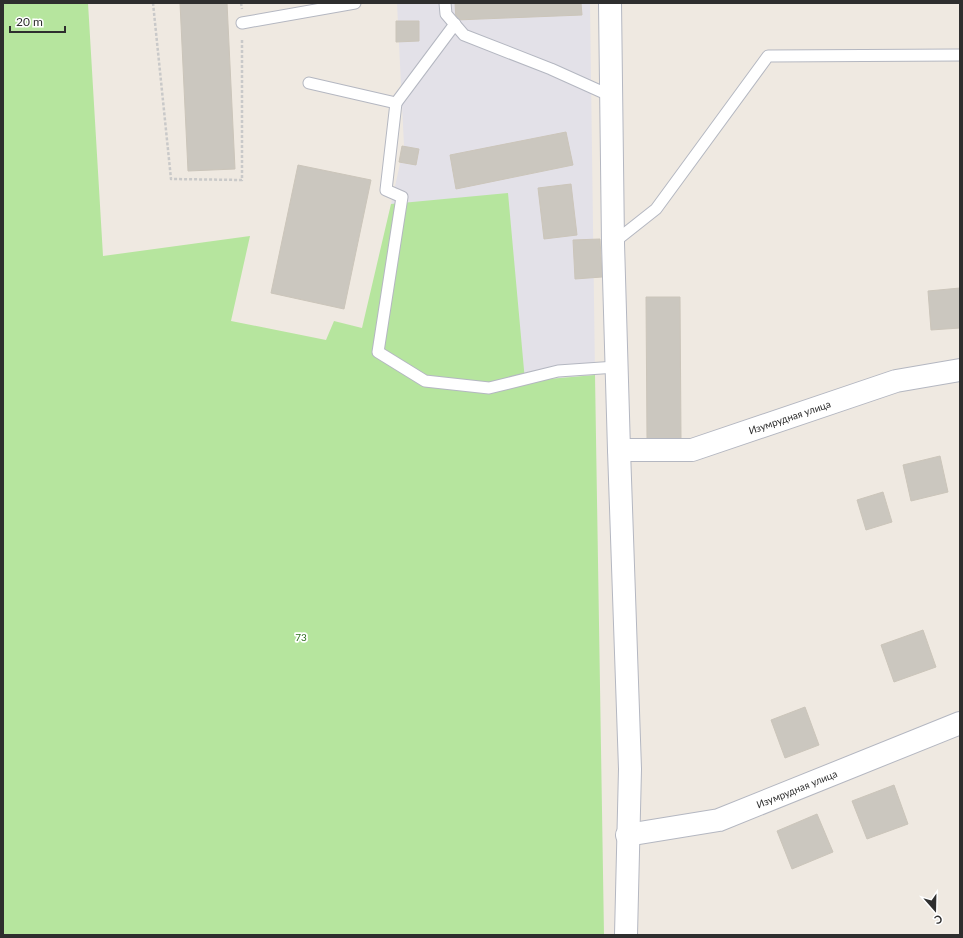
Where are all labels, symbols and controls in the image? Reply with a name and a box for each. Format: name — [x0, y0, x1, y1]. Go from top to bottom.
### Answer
scale bar — [10, 8, 65, 34]
text: 20 m — [16, 14, 43, 29]
street label: Изумрудная улица — [747, 398, 832, 436]
park label: 73 — [295, 631, 307, 643]
street label: Изумрудная улица — [755, 767, 839, 810]
north arrow — [915, 890, 955, 930]
text: С — [932, 913, 944, 927]

